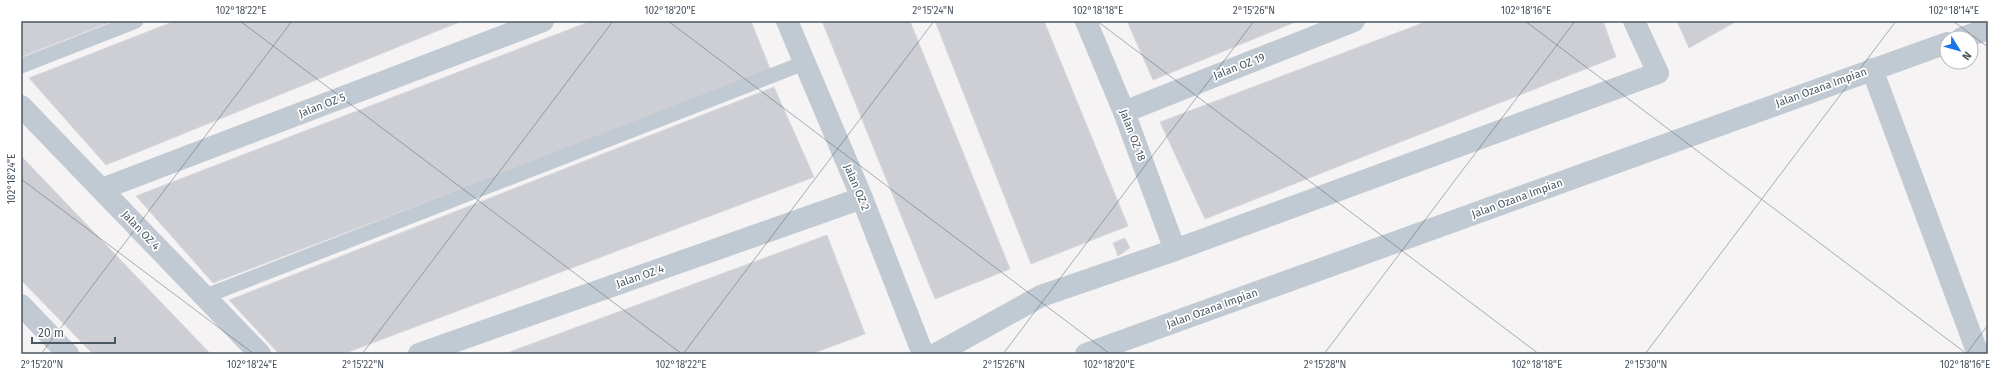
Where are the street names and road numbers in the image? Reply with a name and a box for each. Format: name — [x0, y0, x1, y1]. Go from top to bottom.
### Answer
street label: Jalan OZ 19 — [1212, 51, 1267, 82]
street label: Jalan Ozana Impian — [1774, 65, 1868, 110]
street label: Jalan OZ 5 — [297, 90, 348, 120]
street label: Jalan OZ 18 — [1117, 107, 1148, 163]
street label: Jalan OZ 2 — [841, 162, 872, 212]
street label: Jalan Ozana Impian — [1470, 176, 1564, 221]
street label: Jalan OZ 4 — [119, 208, 163, 253]
street label: Jalan OZ 4 — [615, 262, 666, 291]
street label: Jalan Ozana Impian — [1165, 286, 1259, 331]

